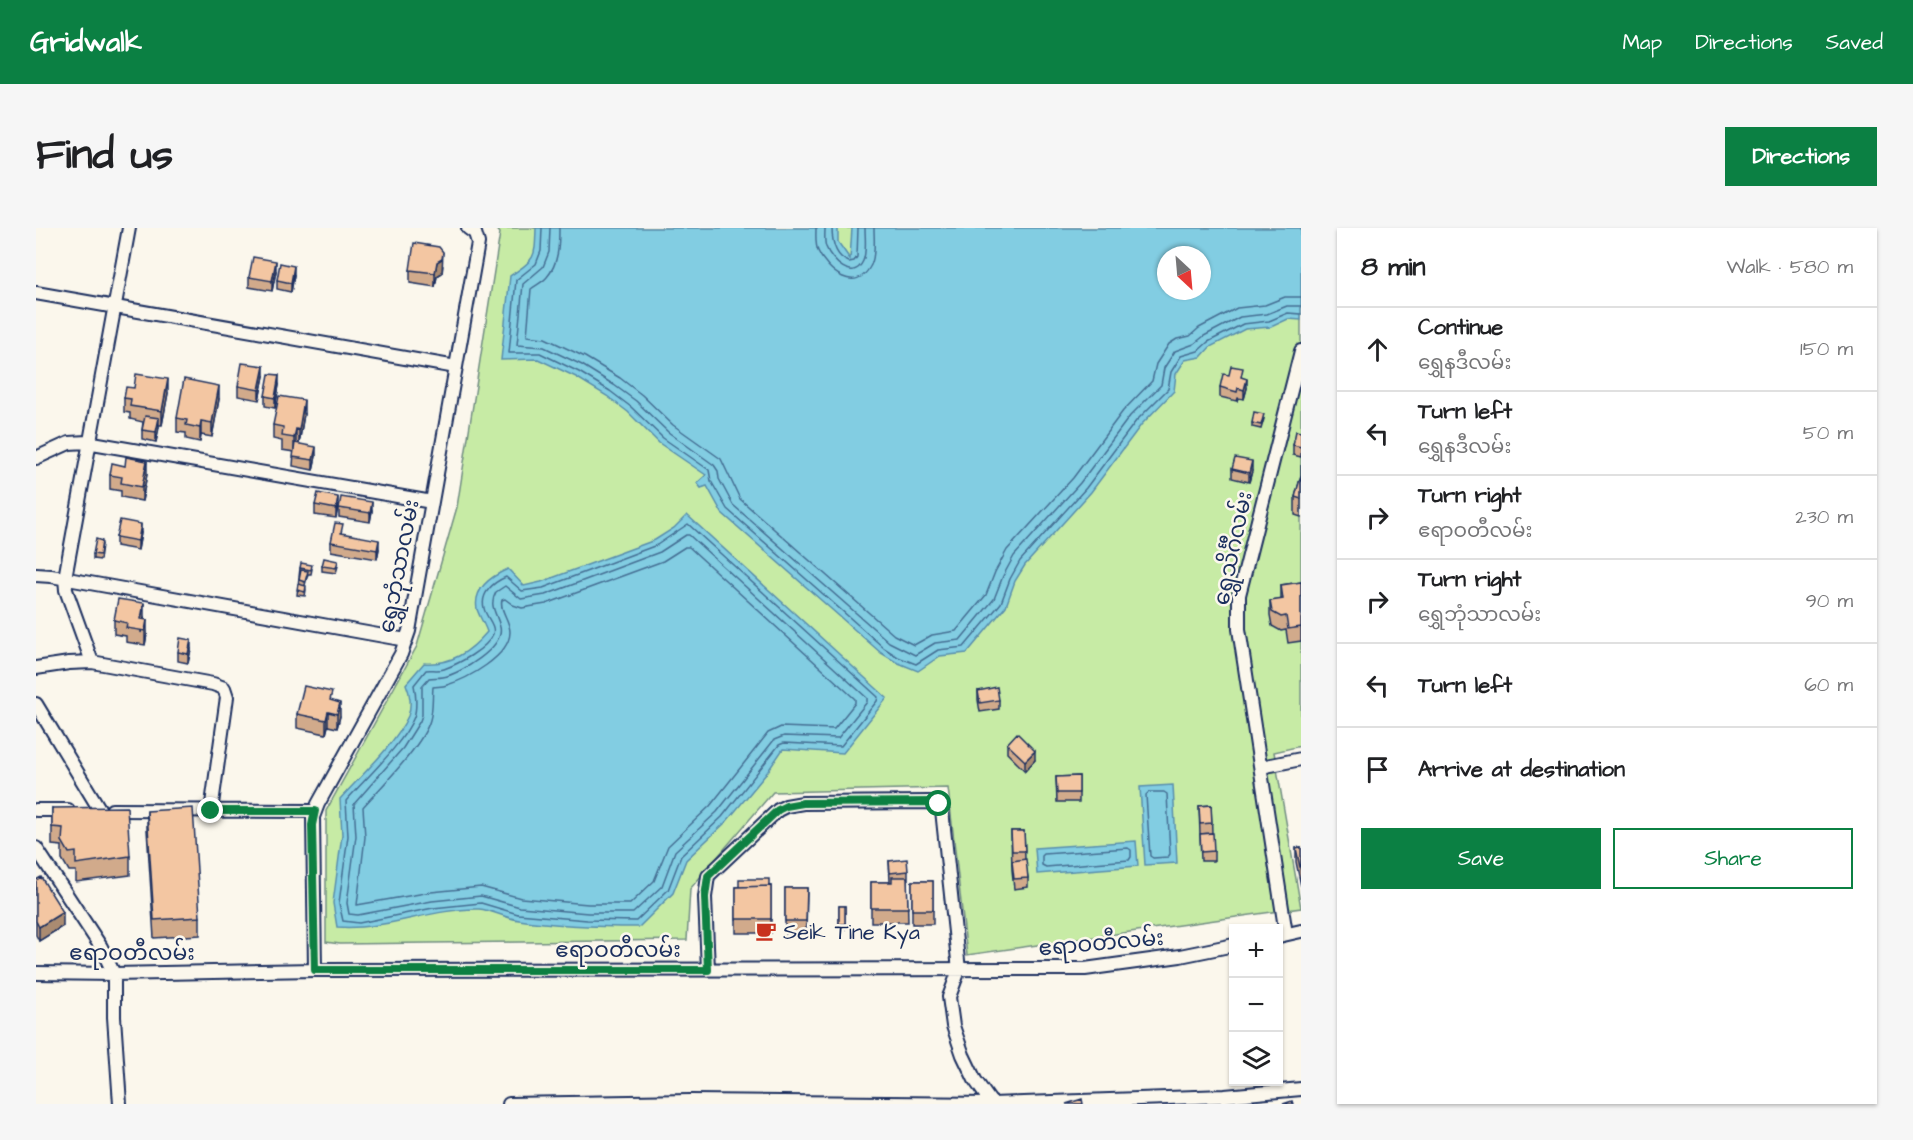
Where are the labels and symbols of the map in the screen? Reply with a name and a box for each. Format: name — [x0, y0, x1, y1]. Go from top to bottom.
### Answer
north arrow — [1157, 246, 1211, 300]
street label: ရွှေသိင်္ဂီလမ်း — [1205, 488, 1262, 608]
street label: ရွှေဘုံသာလမ်း — [370, 497, 429, 636]
route start — [925, 790, 951, 816]
route end — [197, 797, 223, 823]
place label: Seik Tine Kya — [783, 917, 920, 949]
cafe icon: Seik Tine Kya — [754, 919, 778, 943]
street label: ဧရာဝတီလမ်း — [1037, 922, 1165, 965]
street label: ဧရာဝတီလမ်း — [555, 934, 681, 967]
street label: ဧရာဝတီလမ်း — [69, 937, 195, 970]

